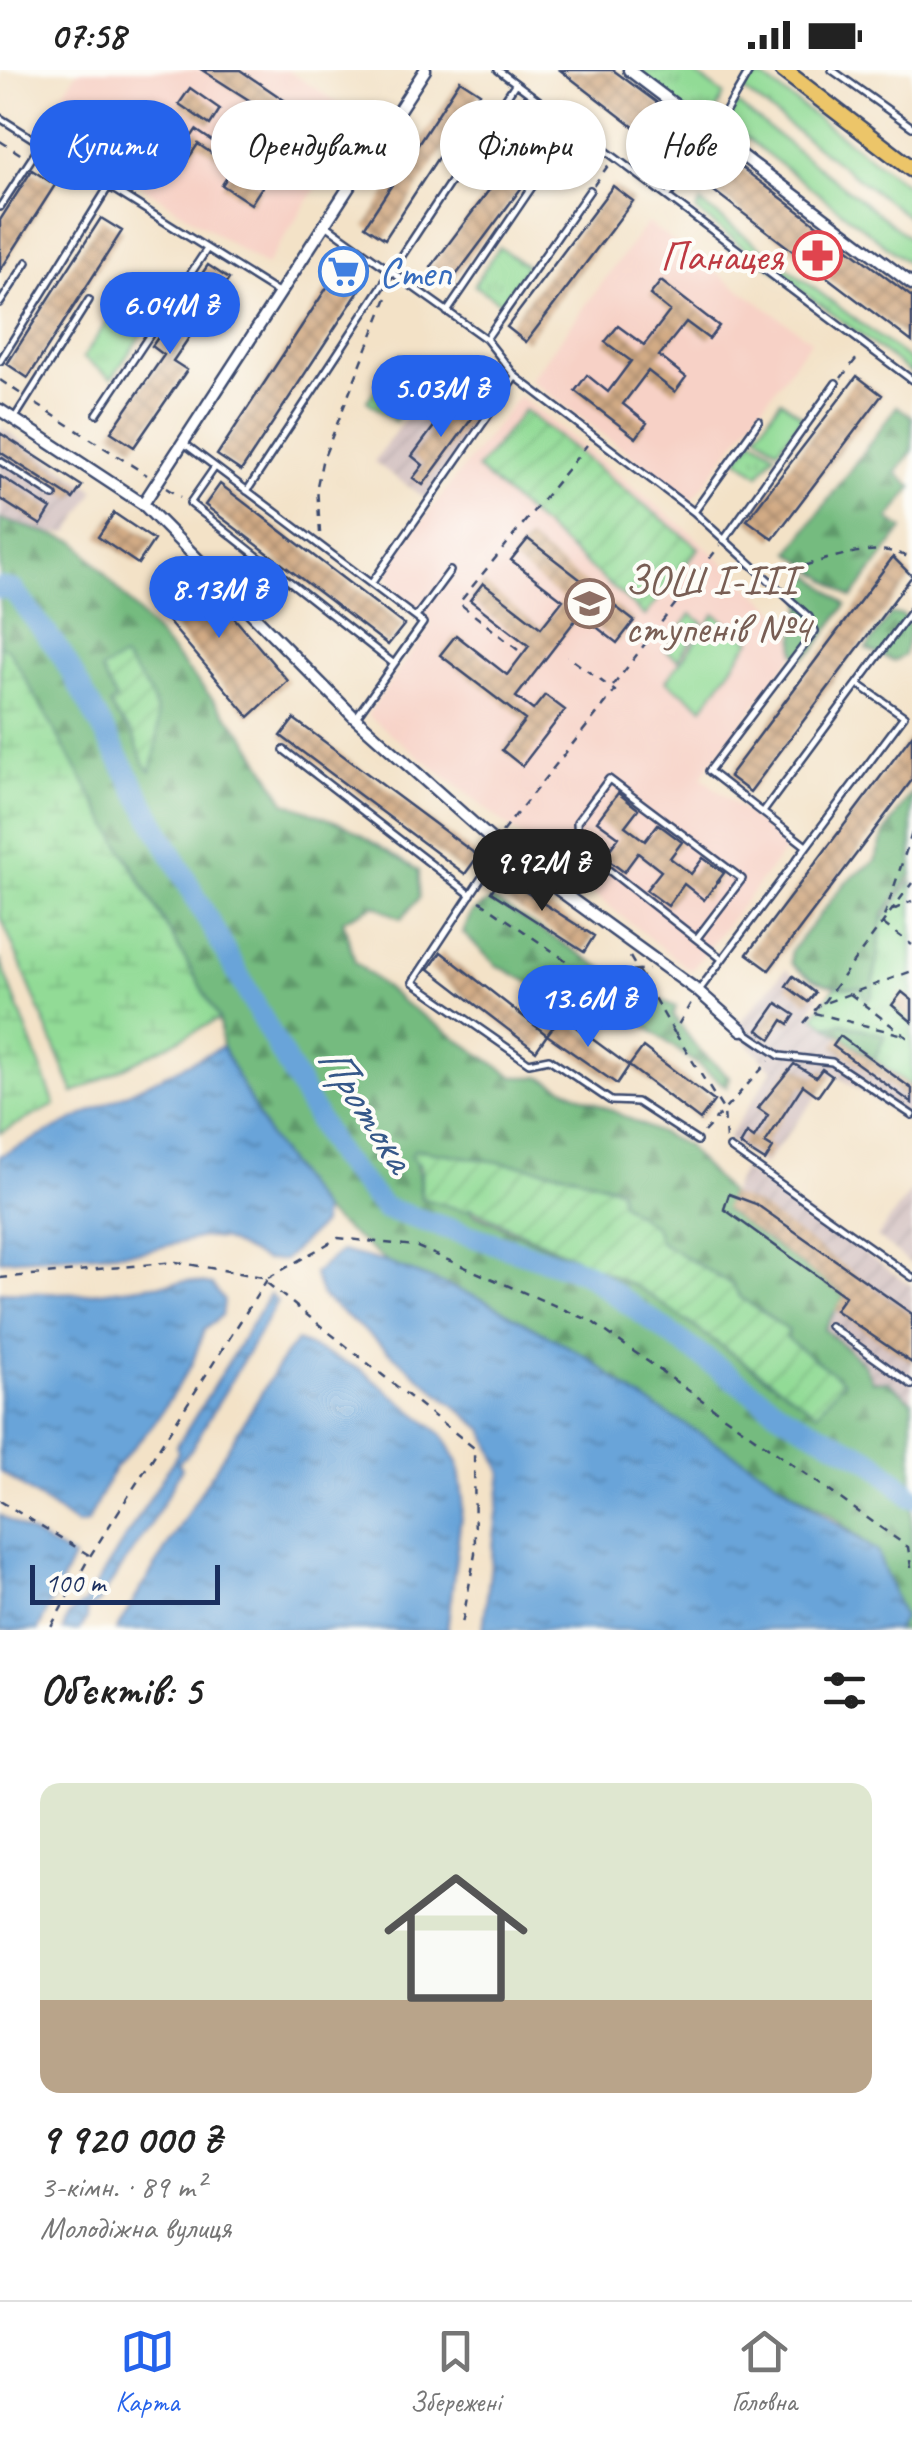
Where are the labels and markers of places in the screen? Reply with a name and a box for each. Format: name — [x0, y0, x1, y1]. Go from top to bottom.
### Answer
place label: Панацея — [660, 230, 785, 283]
pharmacy icon: Панацея — [792, 230, 844, 282]
supermarket icon: Степ — [318, 246, 370, 298]
place label: Степ — [379, 246, 452, 299]
pin: 6.04M ₴ — [78, 272, 262, 357]
pin: 5.03M ₴ — [349, 355, 533, 440]
place label: ЗОШ І-ІІІ ступенів №4 — [625, 554, 815, 655]
pin: 8.13M ₴ — [127, 556, 311, 641]
school or university icon: ЗОШ І-ІІІ ступенів №4 — [564, 578, 616, 630]
pin: 9.92M ₴ — [450, 829, 634, 914]
pin: 13.6M ₴ — [496, 965, 680, 1050]

